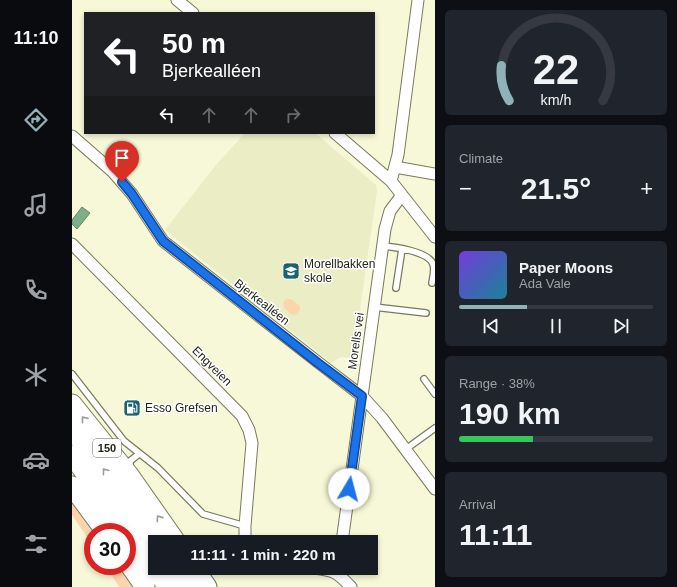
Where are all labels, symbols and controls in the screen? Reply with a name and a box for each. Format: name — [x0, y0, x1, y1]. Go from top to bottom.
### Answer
text: 11:10 — [13, 28, 59, 48]
icon: left — [96, 28, 148, 80]
text: 50 m — [162, 28, 226, 59]
text: 22 — [533, 46, 579, 93]
text: Bjerkealléen — [162, 61, 261, 81]
text: km/h — [541, 91, 572, 107]
icon: left — [156, 104, 178, 126]
icon: ahead — [198, 104, 220, 126]
icon: ahead — [240, 104, 262, 126]
icon: right — [282, 104, 304, 126]
icon: directions — [22, 106, 50, 134]
pin — [105, 141, 139, 182]
icon: arrive — [111, 147, 133, 169]
text: Climate — [459, 151, 503, 166]
text: 21.5° — [521, 172, 591, 205]
text: − — [459, 176, 472, 201]
text: + — [640, 176, 653, 201]
icon: music — [22, 191, 50, 219]
place label: Morellbakken skole — [304, 257, 375, 285]
text: Paper Moons — [519, 259, 613, 276]
school or university icon: Morellbakken skole — [281, 261, 301, 281]
icon: phone — [22, 276, 50, 304]
street label: Bjerkealléen — [232, 276, 292, 328]
text: Ada Vale — [519, 276, 571, 291]
street label: Morells vei — [345, 312, 367, 370]
icon: previous — [480, 315, 502, 337]
icon: pause — [545, 315, 567, 337]
icon: next — [610, 315, 632, 337]
street label: Engveien — [189, 343, 235, 389]
icon: climate — [22, 361, 50, 389]
text: Range · 38% — [459, 376, 535, 391]
text: 190 km — [459, 397, 561, 430]
fuel station icon: Esso Grefsen — [122, 398, 142, 418]
place label: Esso Grefsen — [145, 401, 218, 415]
one-way arrow — [81, 416, 88, 423]
road number: 150 — [93, 439, 121, 457]
icon: car — [22, 446, 50, 474]
position arrow — [328, 468, 370, 510]
one-way arrow — [103, 469, 110, 476]
text: Arrival — [459, 497, 496, 512]
one-way arrow — [156, 515, 164, 522]
text: 11:11 — [459, 518, 532, 551]
speed limit sign: 30 — [84, 523, 136, 575]
icon: filters — [22, 530, 50, 558]
text: 11:11 · 1 min · 220 m — [190, 546, 336, 563]

